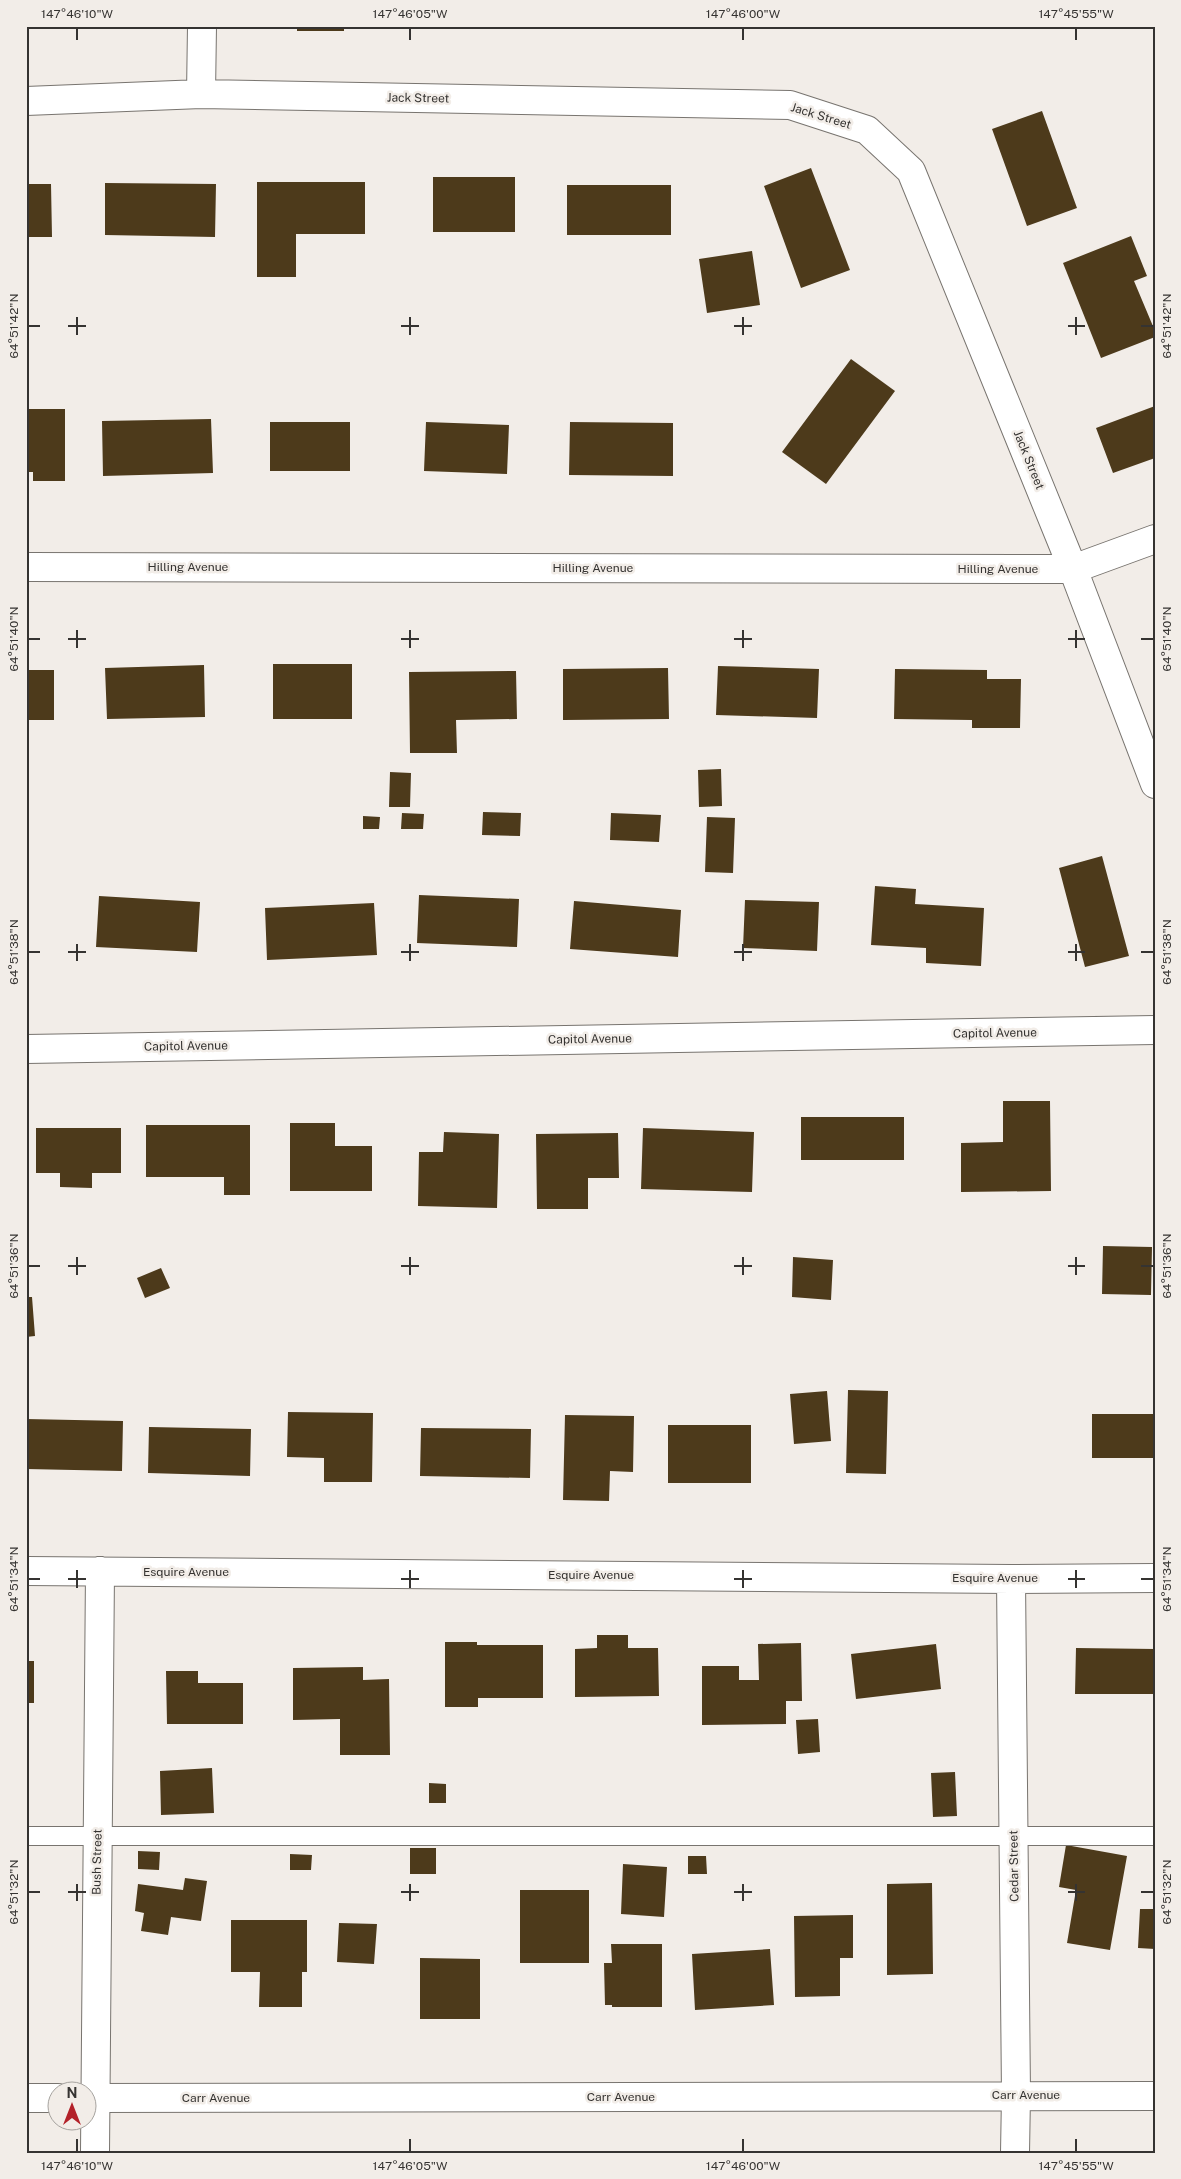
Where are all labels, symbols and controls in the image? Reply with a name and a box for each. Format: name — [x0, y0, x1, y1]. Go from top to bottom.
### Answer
text: 147°46'10"W — [41, 7, 114, 21]
text: 147°46'05"W — [373, 7, 448, 21]
text: 147°46'00"W — [706, 7, 781, 21]
text: 147°45'55"W — [1038, 7, 1114, 21]
street label: Jack Street — [387, 90, 450, 106]
street label: Jack Street — [789, 100, 853, 132]
text: 64°51'42"N — [7, 294, 21, 358]
text: 64°51'42"N — [1160, 294, 1174, 358]
street label: Jack Street — [1011, 428, 1047, 492]
street label: Hilling Avenue — [148, 560, 229, 574]
street label: Hilling Avenue — [553, 561, 634, 575]
street label: Hilling Avenue — [958, 562, 1039, 576]
text: 64°51'40"N — [7, 606, 21, 672]
text: 64°51'40"N — [1160, 606, 1174, 672]
text: 64°51'38"N — [7, 919, 21, 985]
text: 64°51'38"N — [1160, 919, 1174, 985]
street label: Capitol Avenue — [953, 1025, 1037, 1041]
street label: Capitol Avenue — [548, 1031, 632, 1047]
street label: Capitol Avenue — [144, 1038, 228, 1054]
text: 64°51'36"N — [7, 1233, 21, 1299]
text: 64°51'36"N — [1160, 1233, 1174, 1299]
text: 64°51'34"N — [7, 1546, 21, 1612]
text: 64°51'34"N — [1160, 1546, 1174, 1612]
street label: Esquire Avenue — [143, 1565, 229, 1579]
street label: Esquire Avenue — [548, 1568, 634, 1582]
street label: Esquire Avenue — [952, 1571, 1038, 1585]
street label: Bush Street — [89, 1829, 105, 1895]
street label: Cedar Street — [1006, 1830, 1022, 1902]
text: 64°51'32"N — [7, 1860, 21, 1924]
text: 64°51'32"N — [1160, 1860, 1174, 1924]
north arrow — [48, 2082, 98, 2132]
text: N — [67, 2085, 77, 2101]
street label: Carr Avenue — [992, 2088, 1060, 2102]
street label: Carr Avenue — [587, 2090, 655, 2104]
street label: Carr Avenue — [182, 2091, 250, 2105]
text: 147°46'10"W — [41, 2159, 114, 2173]
text: 147°46'05"W — [373, 2159, 448, 2173]
text: 147°46'00"W — [706, 2159, 781, 2173]
text: 147°45'55"W — [1038, 2159, 1114, 2173]

